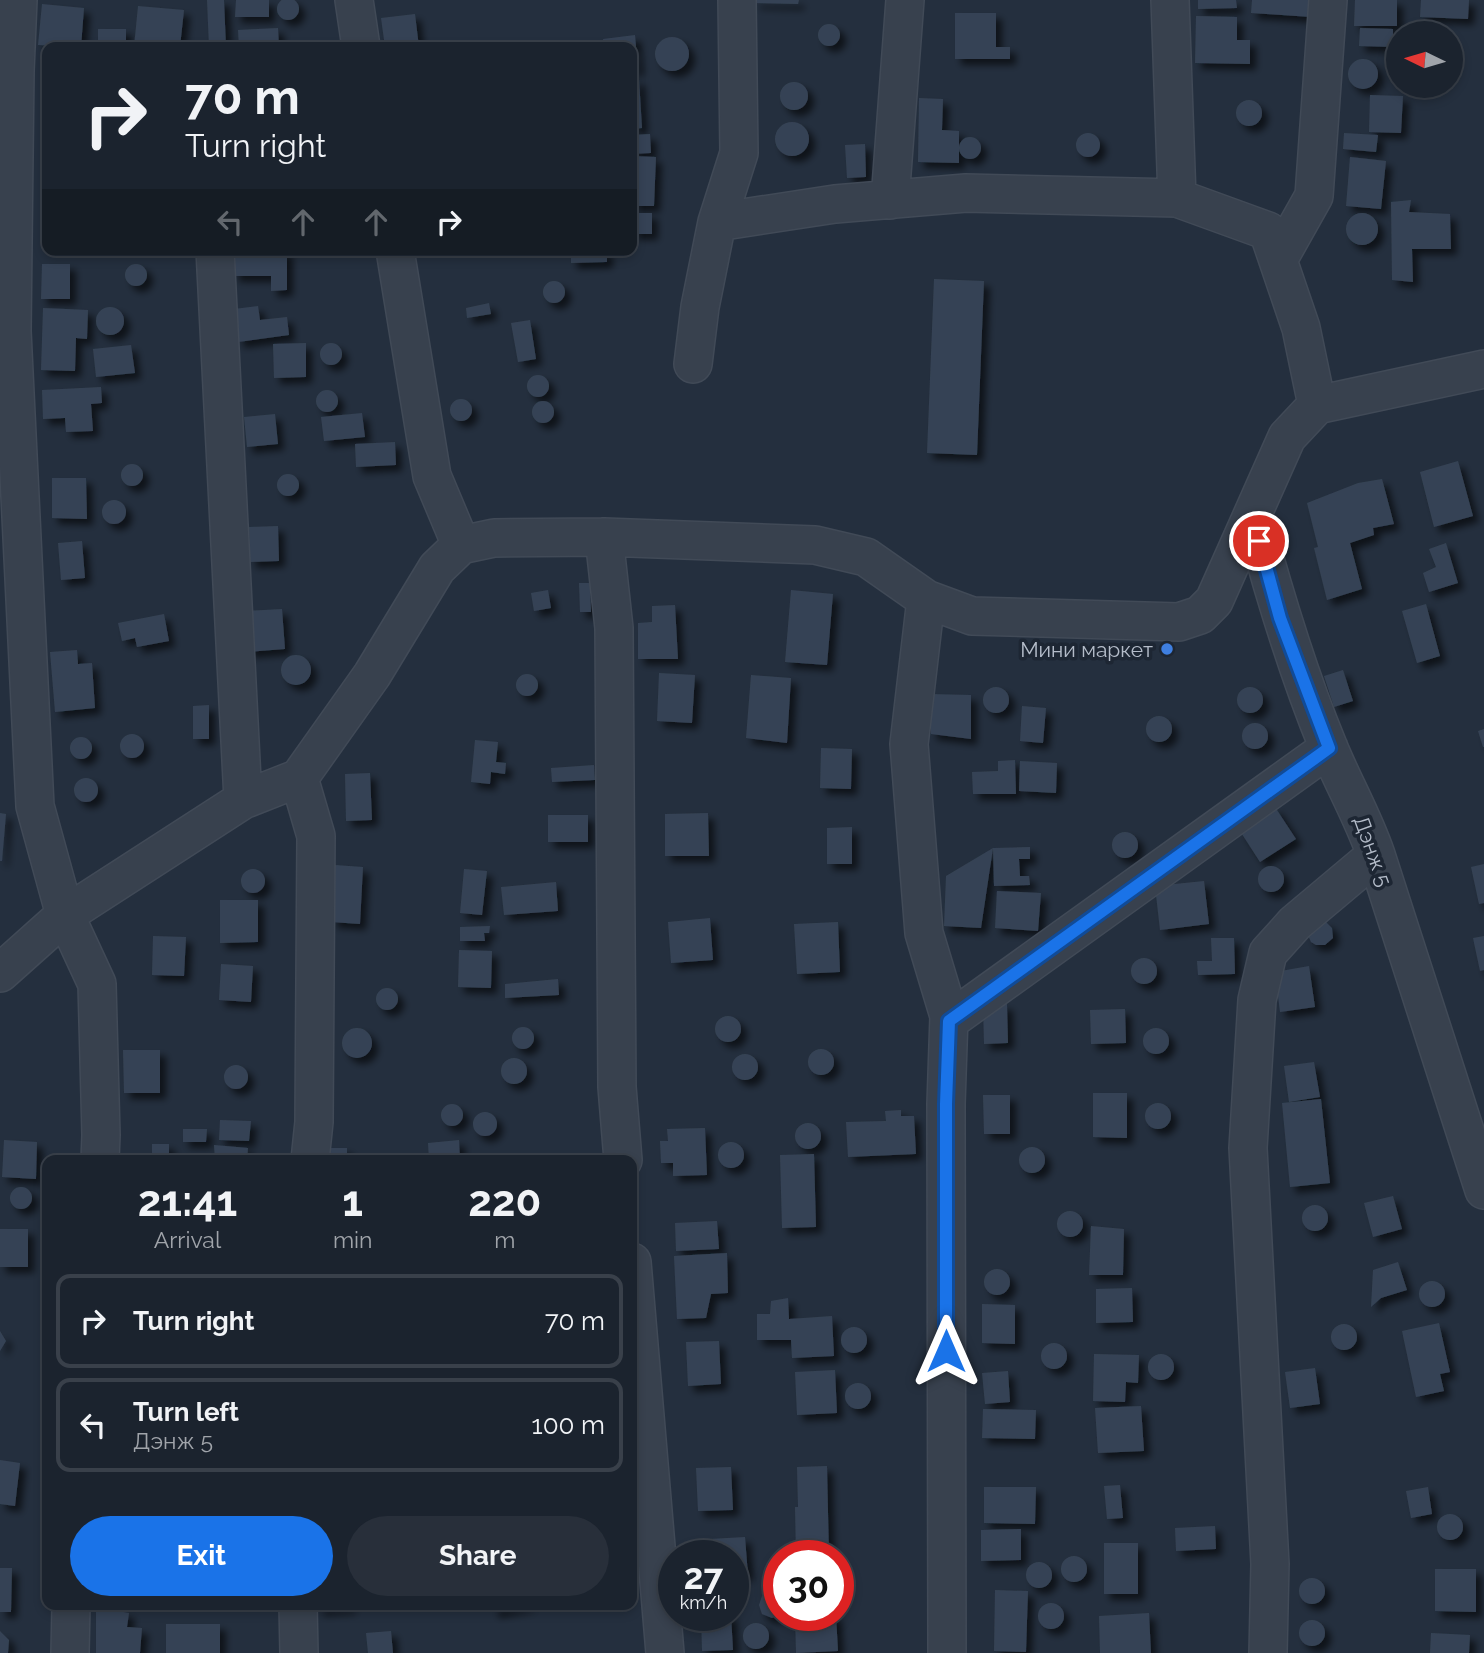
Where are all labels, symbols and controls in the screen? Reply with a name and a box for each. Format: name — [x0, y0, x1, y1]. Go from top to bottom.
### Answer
north arrow — [1386, 21, 1463, 98]
map controls — [1386, 21, 1463, 98]
text: 70 m — [185, 68, 300, 125]
icon: right — [70, 70, 161, 161]
text: Turn right — [185, 127, 326, 164]
icon: left — [211, 203, 249, 241]
icon: ahead — [284, 203, 322, 241]
icon: ahead — [357, 203, 395, 241]
icon: right — [430, 203, 468, 241]
pin — [1229, 511, 1289, 571]
icon: arrive — [1240, 522, 1278, 560]
place label: Мини маркет — [1020, 637, 1153, 662]
marker: Мини маркет — [1159, 641, 1175, 657]
street label: Дэнж 5 — [1349, 812, 1397, 890]
text: 21:41 — [138, 1177, 237, 1226]
text: 1 — [342, 1177, 363, 1226]
text: 220 — [468, 1177, 541, 1226]
text: Arrival — [154, 1226, 221, 1253]
text: min — [333, 1226, 372, 1253]
text: m — [494, 1226, 515, 1253]
icon: right — [74, 1302, 112, 1340]
text: Turn right — [133, 1306, 254, 1336]
text: 70 m — [545, 1306, 605, 1336]
position arrow — [909, 1314, 983, 1388]
text: Turn left — [133, 1397, 239, 1427]
icon: left — [74, 1406, 112, 1444]
text: 100 m — [532, 1410, 605, 1440]
text: Дэнж 5 — [133, 1427, 213, 1454]
button: Exit — [70, 1516, 333, 1596]
button: Share — [347, 1516, 609, 1596]
speed limit sign: 30 — [763, 1540, 854, 1631]
text: 27 — [684, 1556, 723, 1597]
text: km/h — [680, 1592, 727, 1613]

